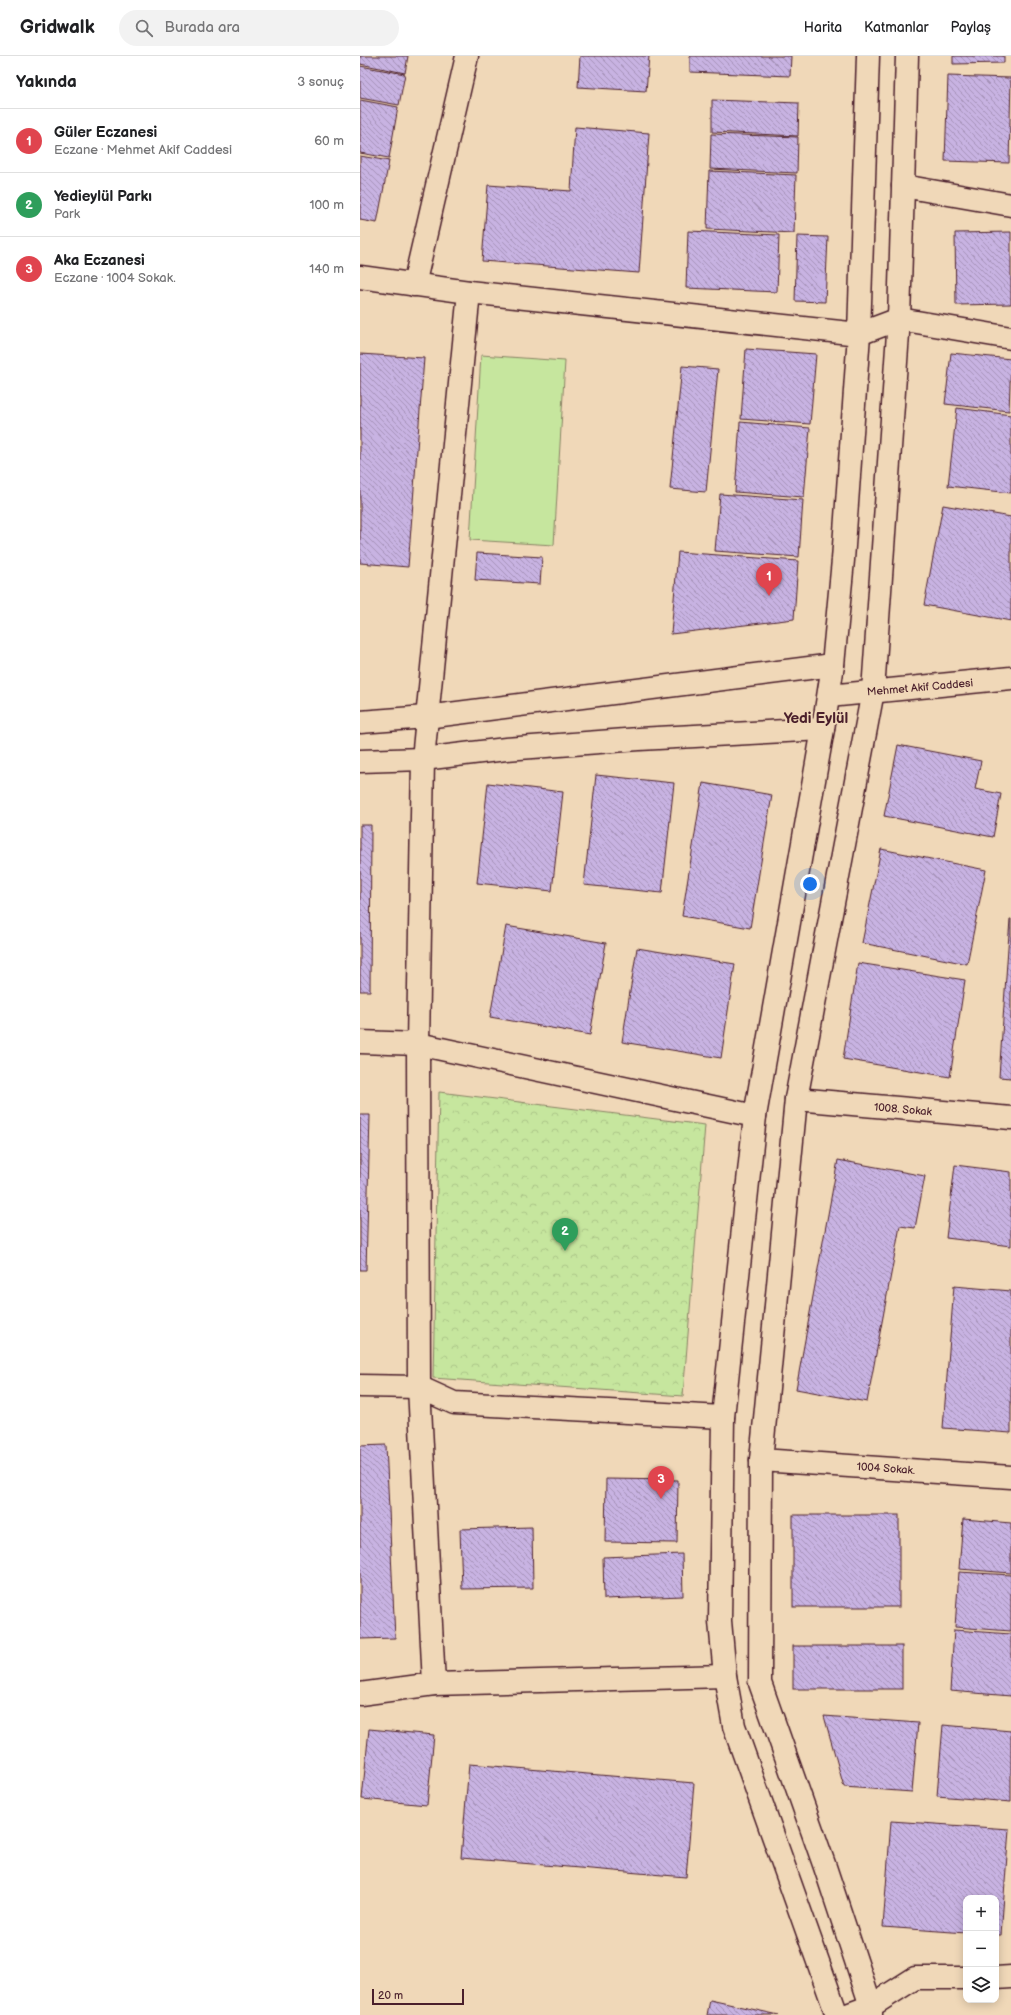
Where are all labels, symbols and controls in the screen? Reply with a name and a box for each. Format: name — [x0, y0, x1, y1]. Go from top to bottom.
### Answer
search box — [119, 10, 399, 46]
text: Gridwalk — [20, 16, 95, 39]
icon: search — [133, 17, 155, 39]
text: Burada ara — [165, 18, 240, 37]
text: Harita — [804, 19, 842, 36]
text: Katmanlar — [864, 19, 929, 36]
text: Paylaş — [951, 19, 991, 36]
text: Yakında — [16, 72, 77, 92]
text: 3 sonuç — [297, 74, 344, 90]
text: Güler Eczanesi — [54, 123, 157, 142]
text: 1 — [26, 133, 32, 149]
text: 60 m — [314, 133, 344, 149]
text: Eczane · Mehmet Akif Caddesi — [54, 142, 232, 158]
text: Yedieylül Parkı — [54, 187, 152, 206]
text: 2 — [25, 197, 33, 213]
text: 100 m — [309, 197, 344, 213]
text: Park — [54, 206, 80, 222]
text: Aka Eczanesi — [54, 251, 145, 270]
text: 3 — [25, 261, 33, 277]
text: 140 m — [309, 261, 344, 277]
text: Eczane · 1004 Sokak. — [54, 270, 176, 286]
pin: 1 — [756, 563, 782, 596]
street label: Mehmet Akif Caddesi — [866, 676, 974, 699]
district label: Yedi Eylül — [784, 709, 848, 728]
your location — [800, 874, 820, 894]
street label: 1008. Sokak — [873, 1100, 933, 1119]
pin: 2 — [552, 1218, 578, 1251]
street label: 1004 Sokak. — [856, 1460, 916, 1477]
pin: 3 — [648, 1466, 674, 1499]
map controls — [963, 1895, 999, 2003]
button: + — [963, 1895, 999, 1931]
button: − — [963, 1931, 999, 1967]
button: layers — [963, 1967, 999, 2003]
scale bar — [372, 1987, 464, 2006]
text: 20 m — [378, 1989, 403, 2002]

